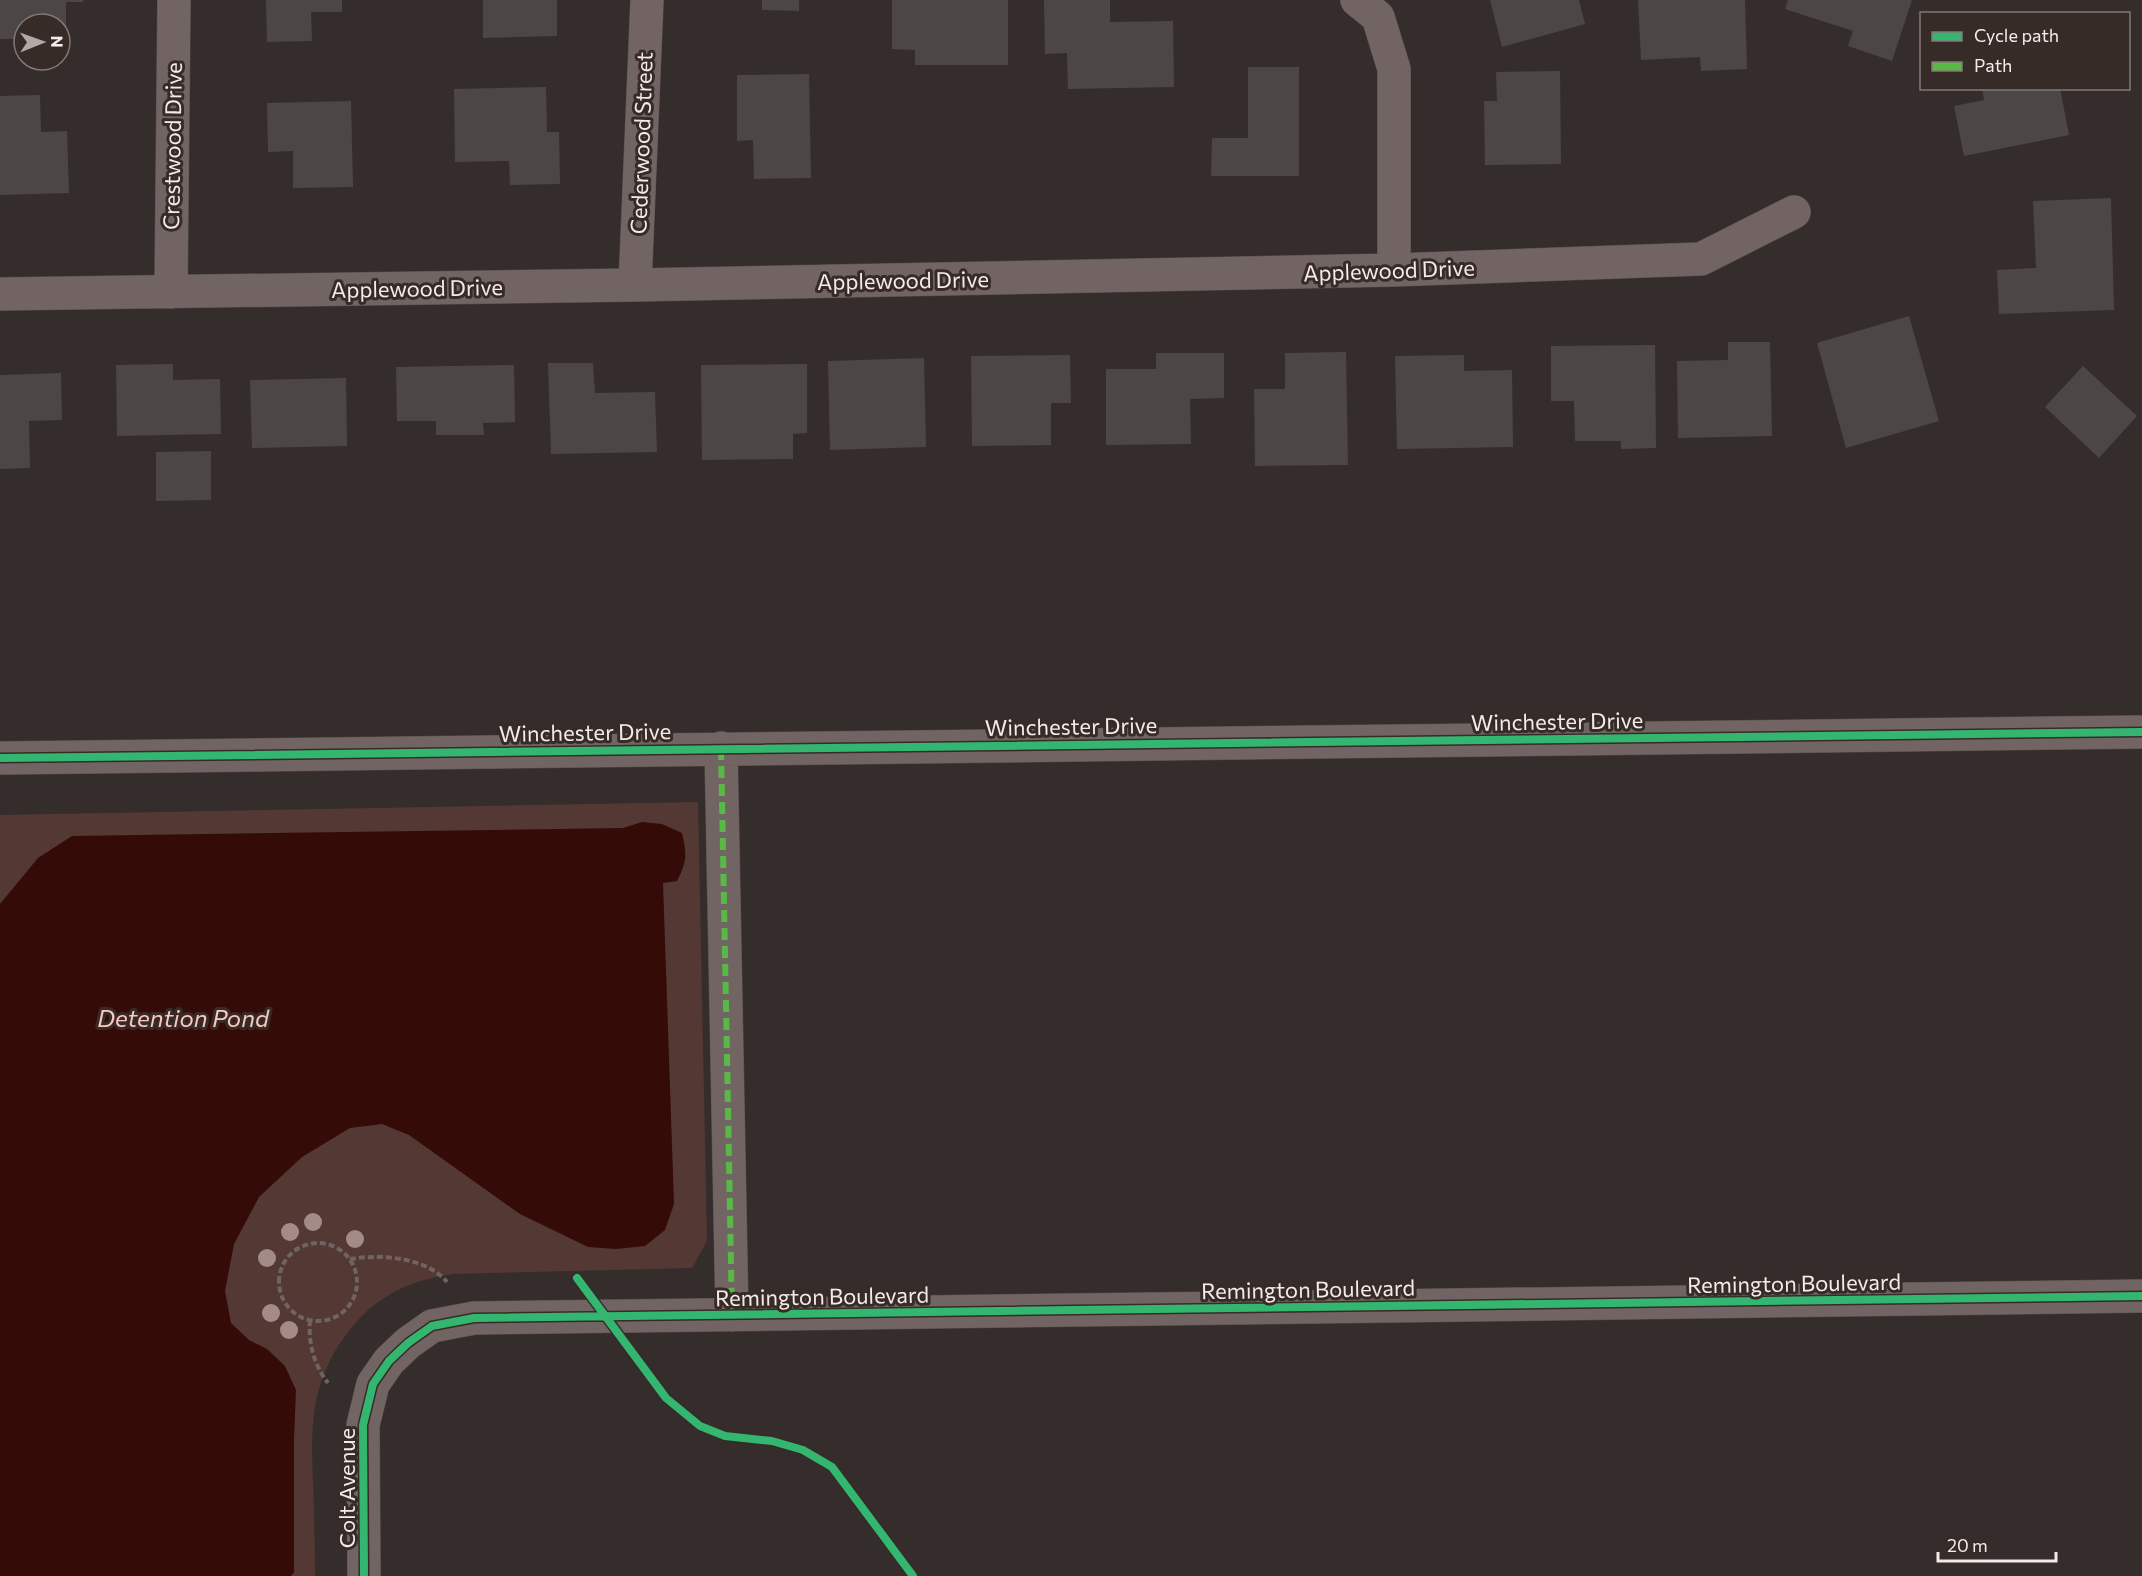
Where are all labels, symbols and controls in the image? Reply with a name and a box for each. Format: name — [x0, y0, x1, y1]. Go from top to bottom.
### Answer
north arrow — [12, 12, 72, 72]
legend — [1920, 12, 2130, 90]
text: Cycle path — [1974, 24, 2059, 46]
text: N — [48, 36, 67, 48]
street label: Cederwood Street — [624, 51, 658, 235]
text: Path — [1974, 54, 2012, 76]
street label: Crestwood Drive — [157, 62, 187, 230]
street label: Applewood Drive — [1303, 254, 1475, 286]
street label: Applewood Drive — [817, 265, 989, 295]
street label: Applewood Drive — [331, 273, 503, 303]
street label: Winchester Drive — [1471, 706, 1643, 736]
street label: Winchester Drive — [985, 711, 1157, 741]
street label: Winchester Drive — [499, 717, 671, 747]
water label: Detention Pond — [97, 1003, 270, 1032]
street label: Remington Boulevard — [1687, 1268, 1901, 1298]
street label: Remington Boulevard — [1201, 1274, 1415, 1304]
street label: Remington Boulevard — [715, 1281, 929, 1311]
street label: Colt Avenue — [333, 1428, 360, 1548]
scale bar — [1938, 1525, 2056, 1563]
text: 20 m — [1947, 1534, 1988, 1556]

